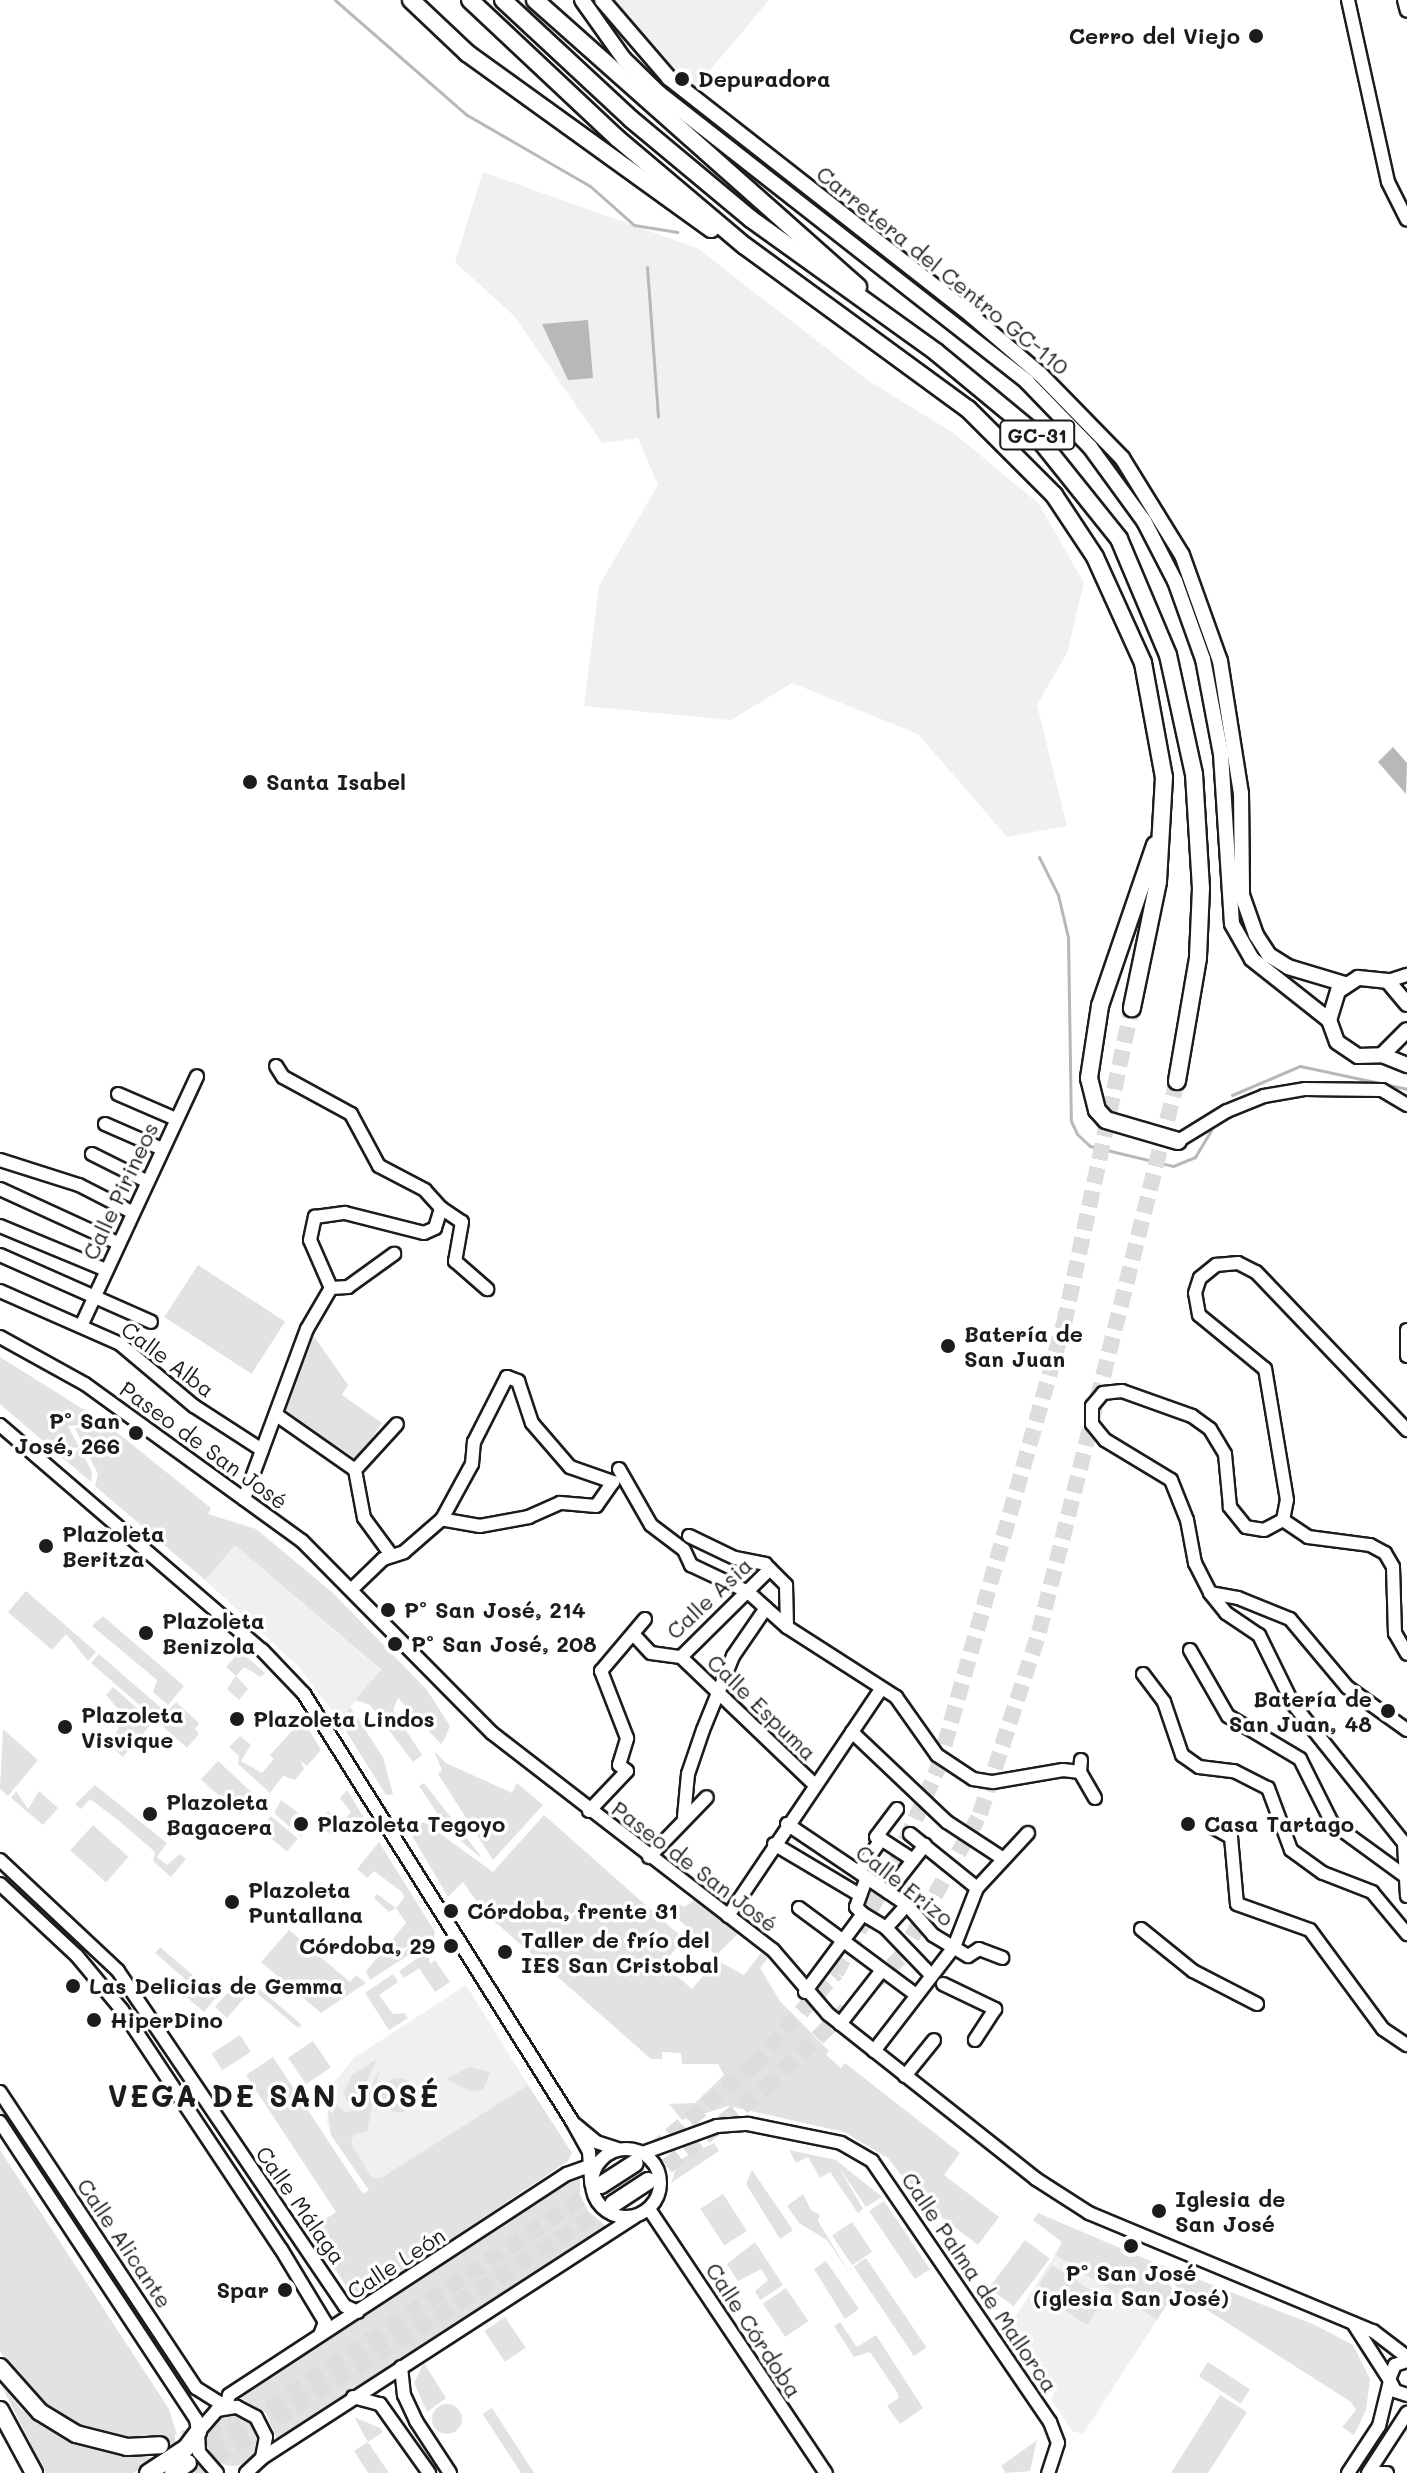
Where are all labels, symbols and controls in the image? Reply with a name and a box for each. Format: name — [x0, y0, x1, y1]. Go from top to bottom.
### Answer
place label: Cerro del Viejo — [1069, 23, 1240, 49]
marker: Cerro del Viejo — [1247, 27, 1265, 45]
place label: Depuradora — [698, 66, 831, 92]
marker: Depuradora — [673, 70, 691, 88]
street label: Carretera del Centro GC-110 — [811, 160, 1075, 380]
road number: GC-31 — [999, 419, 1075, 451]
place label: Santa Isabel — [266, 769, 406, 795]
marker: Santa Isabel — [241, 773, 259, 791]
street label: Calle Pirineos — [77, 1118, 163, 1264]
street label: Calle Alba — [116, 1315, 220, 1403]
place label: Batería de San Juan — [964, 1320, 1083, 1372]
marker: Batería de San Juan — [939, 1337, 957, 1355]
street label: Paseo de San José — [115, 1375, 293, 1515]
place label: Pº San José, 266 — [14, 1407, 120, 1458]
marker: Pº San José, 266 — [127, 1424, 145, 1442]
place label: Plazoleta Beritza — [62, 1520, 165, 1572]
marker: Plazoleta Beritza — [37, 1537, 55, 1555]
street label: Calle Asia — [661, 1552, 757, 1644]
place label: Pº San José, 214 — [404, 1597, 586, 1623]
marker: Pº San José, 214 — [379, 1601, 397, 1619]
place label: Plazoleta Benizola — [162, 1607, 265, 1658]
marker: Plazoleta Benizola — [137, 1624, 155, 1642]
place label: Pº San José, 208 — [411, 1631, 597, 1657]
marker: Pº San José, 208 — [386, 1635, 404, 1653]
street label: Calle Espuma — [702, 1648, 822, 1766]
place label: Batería de San Juan, 48 — [1229, 1685, 1372, 1736]
place label: Plazoleta Visvique — [81, 1701, 184, 1752]
marker: Batería de San Juan, 48 — [1379, 1702, 1397, 1720]
place label: Plazoleta Lindos — [253, 1706, 435, 1732]
marker: Plazoleta Lindos — [228, 1710, 246, 1728]
marker: Plazoleta Visvique — [56, 1718, 74, 1736]
place label: Plazoleta Bagacera — [166, 1788, 272, 1840]
street label: Paseo de San José — [607, 1795, 783, 1937]
marker: Plazoleta Bagacera — [141, 1805, 159, 1823]
place label: Plazoleta Tegoyo — [317, 1811, 505, 1837]
place label: Casa Tartago — [1204, 1811, 1354, 1837]
marker: Plazoleta Tegoyo — [292, 1815, 310, 1833]
marker: Casa Tartago — [1179, 1815, 1197, 1833]
street label: Calle Erizo — [851, 1839, 959, 1931]
place label: Plazoleta Puntallana — [248, 1876, 363, 1928]
marker: Plazoleta Puntallana — [223, 1893, 241, 1911]
place label: Córdoba, frente 31 — [467, 1898, 678, 1924]
marker: Córdoba, frente 31 — [442, 1902, 460, 1920]
place label: Taller de frío del IES San Cristobal — [521, 1926, 719, 1978]
place label: Córdoba, 29 — [299, 1933, 435, 1959]
marker: Córdoba, 29 — [442, 1937, 460, 1955]
marker: Taller de frío del IES San Cristobal — [496, 1943, 514, 1961]
place label: Las Delicias de Gemma — [89, 1973, 343, 1999]
marker: Las Delicias de Gemma — [64, 1977, 82, 1995]
place label: HiperDino — [110, 2007, 223, 2033]
marker: HiperDino — [85, 2011, 103, 2029]
district label: VEGA DE SAN JOSÉ — [108, 2077, 440, 2113]
street label: Calle Málaga — [251, 2141, 351, 2269]
street label: Calle Palma de Mallorca — [896, 2167, 1064, 2397]
street label: Calle Alicante — [72, 2173, 178, 2313]
place label: Iglesia de San José — [1175, 2185, 1285, 2236]
marker: Iglesia de San José — [1150, 2202, 1168, 2220]
street label: Calle León — [342, 2222, 450, 2304]
marker: Pº San José (iglesia San José) — [1122, 2237, 1140, 2255]
street label: Calle Córdoba — [701, 2258, 807, 2402]
place label: Pº San José (iglesia San José) — [1033, 2259, 1229, 2310]
place label: Spar — [216, 2277, 269, 2303]
marker: Spar — [276, 2281, 294, 2299]

